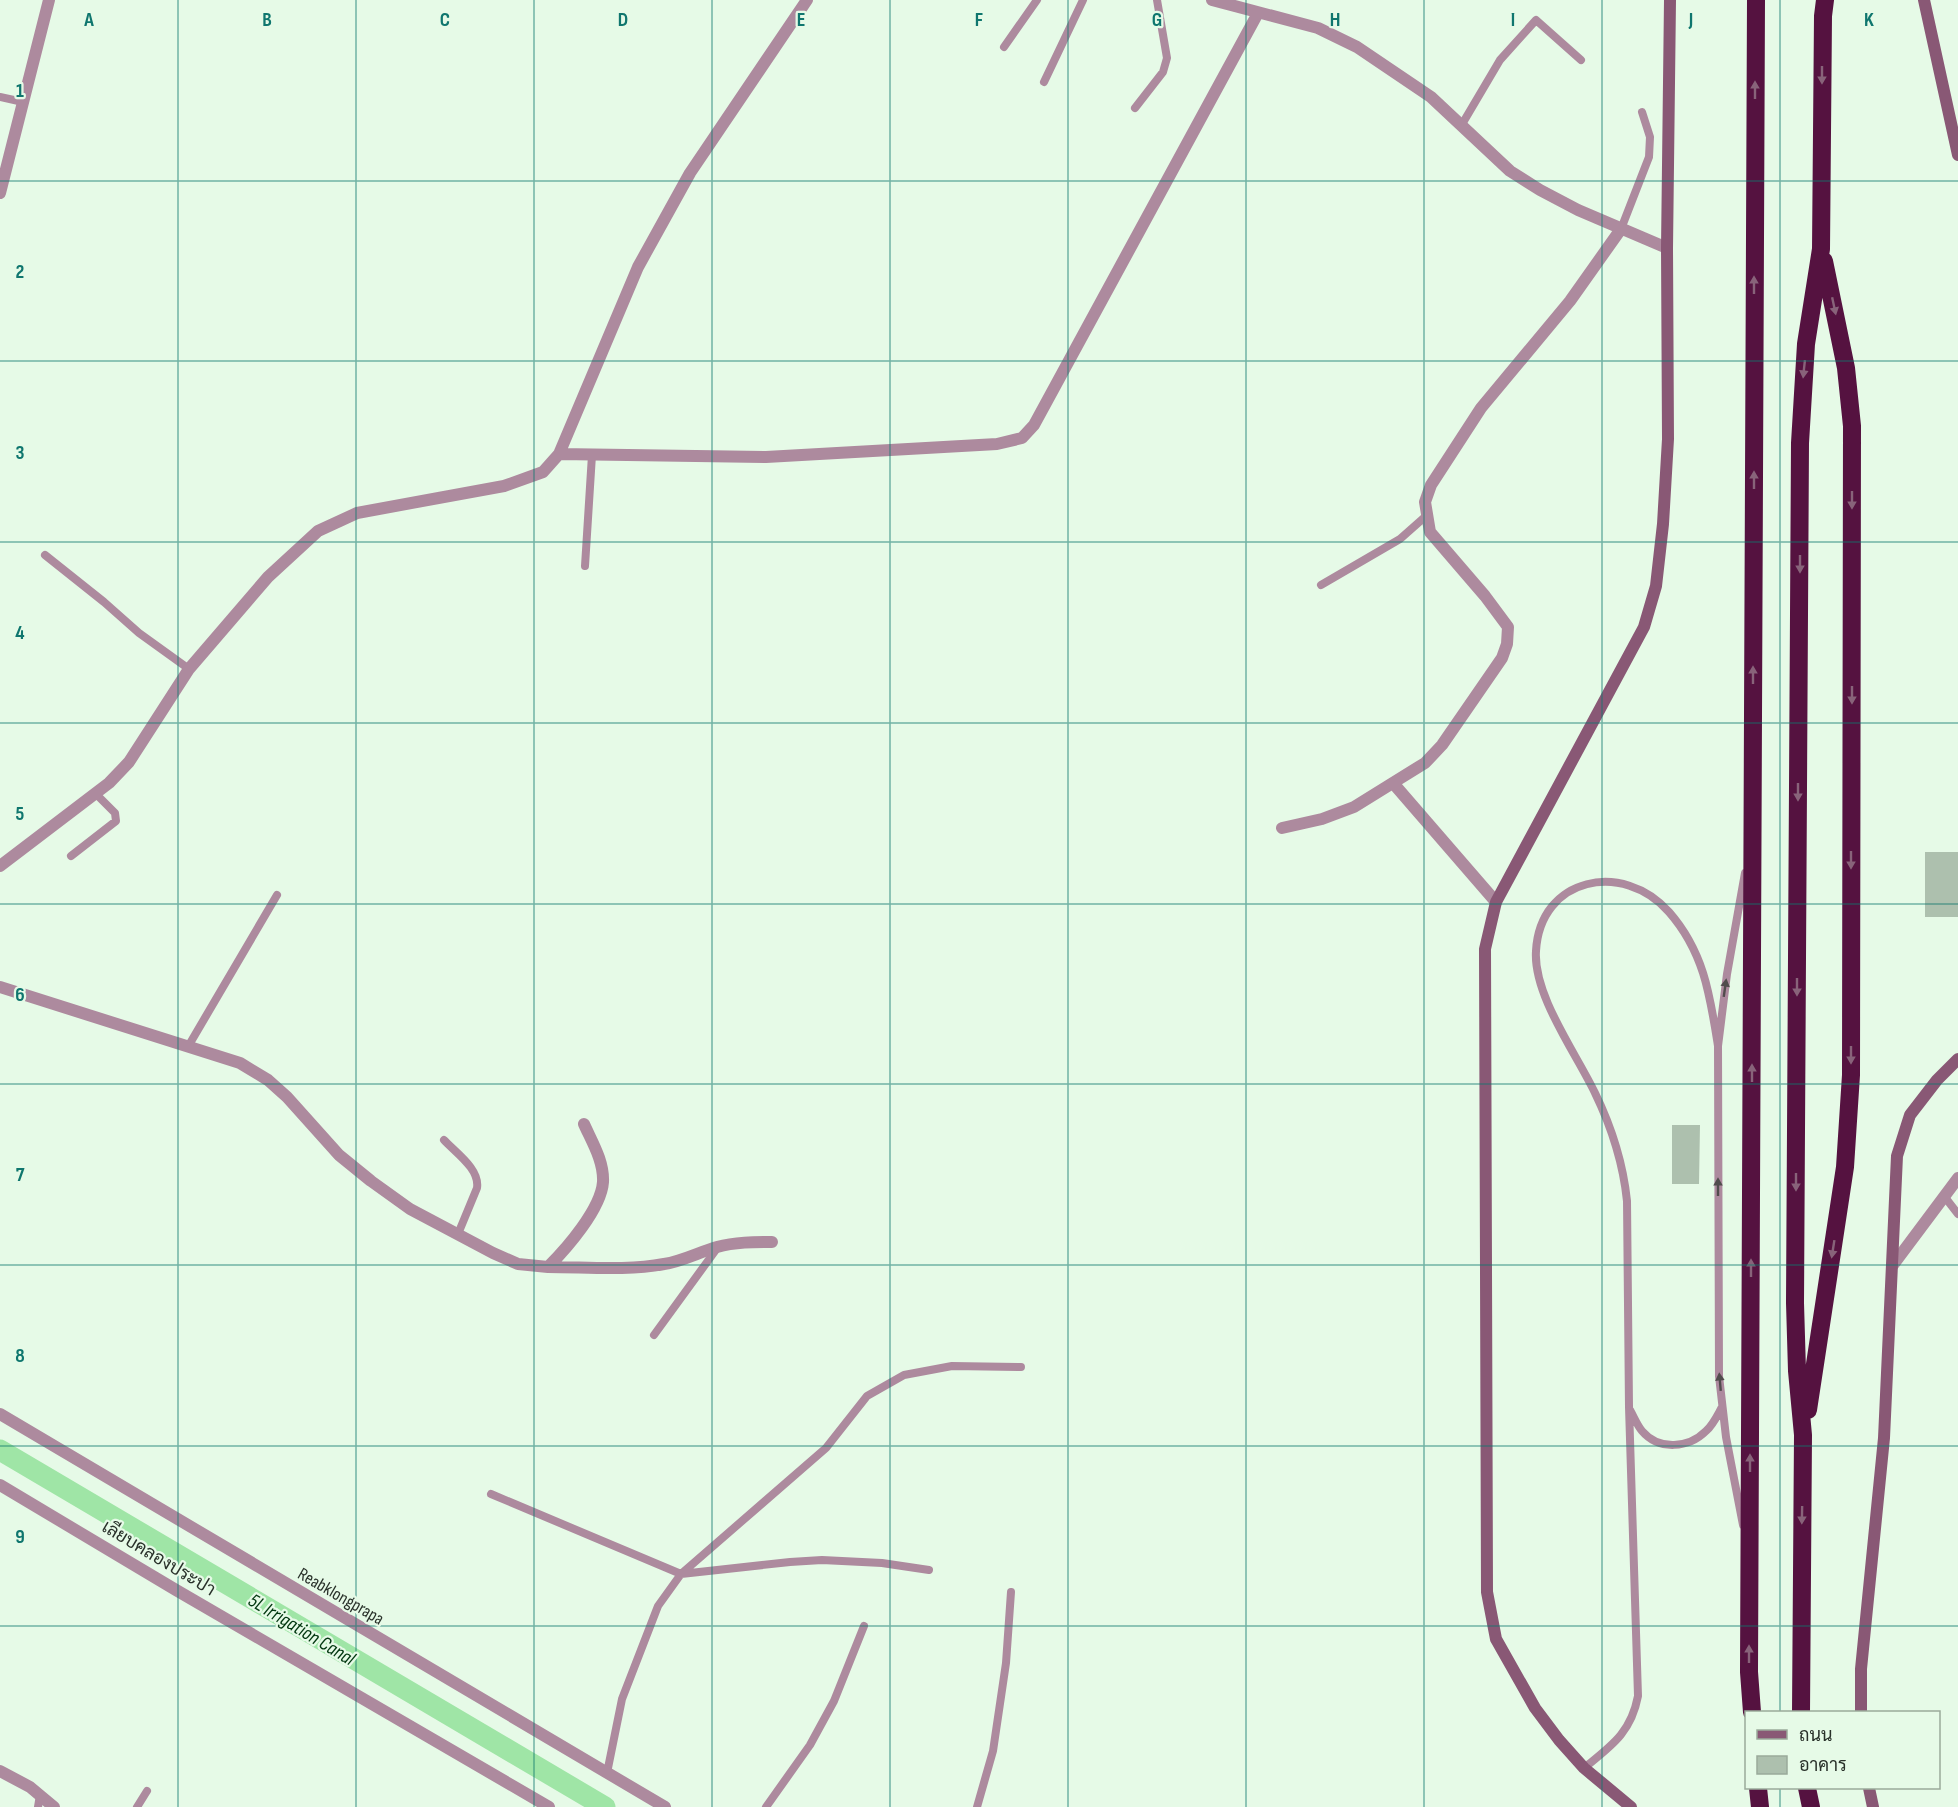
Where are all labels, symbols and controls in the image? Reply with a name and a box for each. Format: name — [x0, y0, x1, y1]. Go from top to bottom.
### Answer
text: A — [83, 8, 94, 32]
text: B — [262, 8, 272, 32]
text: C — [440, 8, 450, 32]
text: D — [618, 8, 628, 32]
text: E — [797, 8, 805, 32]
text: F — [975, 8, 983, 32]
text: G — [1152, 8, 1162, 32]
text: H — [1330, 8, 1340, 32]
text: I — [1511, 8, 1515, 32]
text: J — [1688, 8, 1693, 32]
text: K — [1864, 8, 1874, 32]
one-way arrow — [1817, 65, 1827, 84]
text: 1 — [16, 79, 24, 103]
one-way arrow — [1750, 80, 1760, 99]
text: 2 — [16, 260, 24, 284]
one-way arrow — [1749, 275, 1759, 294]
one-way arrow — [1830, 297, 1839, 316]
one-way arrow — [1799, 360, 1809, 379]
text: 3 — [16, 441, 25, 465]
one-way arrow — [1749, 470, 1759, 489]
one-way arrow — [1847, 490, 1857, 509]
one-way arrow — [1795, 555, 1805, 574]
text: 4 — [15, 621, 25, 645]
one-way arrow — [1748, 665, 1758, 684]
one-way arrow — [1847, 685, 1857, 704]
one-way arrow — [1794, 782, 1803, 801]
text: 5 — [16, 802, 25, 826]
one-way arrow — [1846, 850, 1856, 869]
one-way arrow — [1792, 977, 1802, 996]
one-way arrow — [1720, 978, 1729, 997]
text: 6 — [15, 983, 25, 1007]
one-way arrow — [1846, 1045, 1856, 1064]
one-way arrow — [1747, 1063, 1757, 1082]
text: 7 — [16, 1163, 25, 1187]
one-way arrow — [1791, 1172, 1801, 1191]
one-way arrow — [1713, 1177, 1723, 1196]
one-way arrow — [1829, 1239, 1838, 1258]
one-way arrow — [1746, 1258, 1756, 1277]
text: 8 — [15, 1344, 25, 1368]
one-way arrow — [1715, 1372, 1725, 1391]
one-way arrow — [1745, 1453, 1755, 1472]
one-way arrow — [1798, 1505, 1807, 1524]
street label: เลียบคลองประปา — [98, 1514, 221, 1601]
text: 9 — [15, 1525, 25, 1549]
street label: Reabklongprapa — [294, 1563, 388, 1630]
water label: 5L Irrigation Canal — [244, 1589, 360, 1672]
one-way arrow — [1744, 1645, 1754, 1664]
legend — [1745, 1711, 1940, 1789]
text: ถนน — [1799, 1725, 1832, 1746]
text: อาคาร — [1799, 1755, 1847, 1776]

